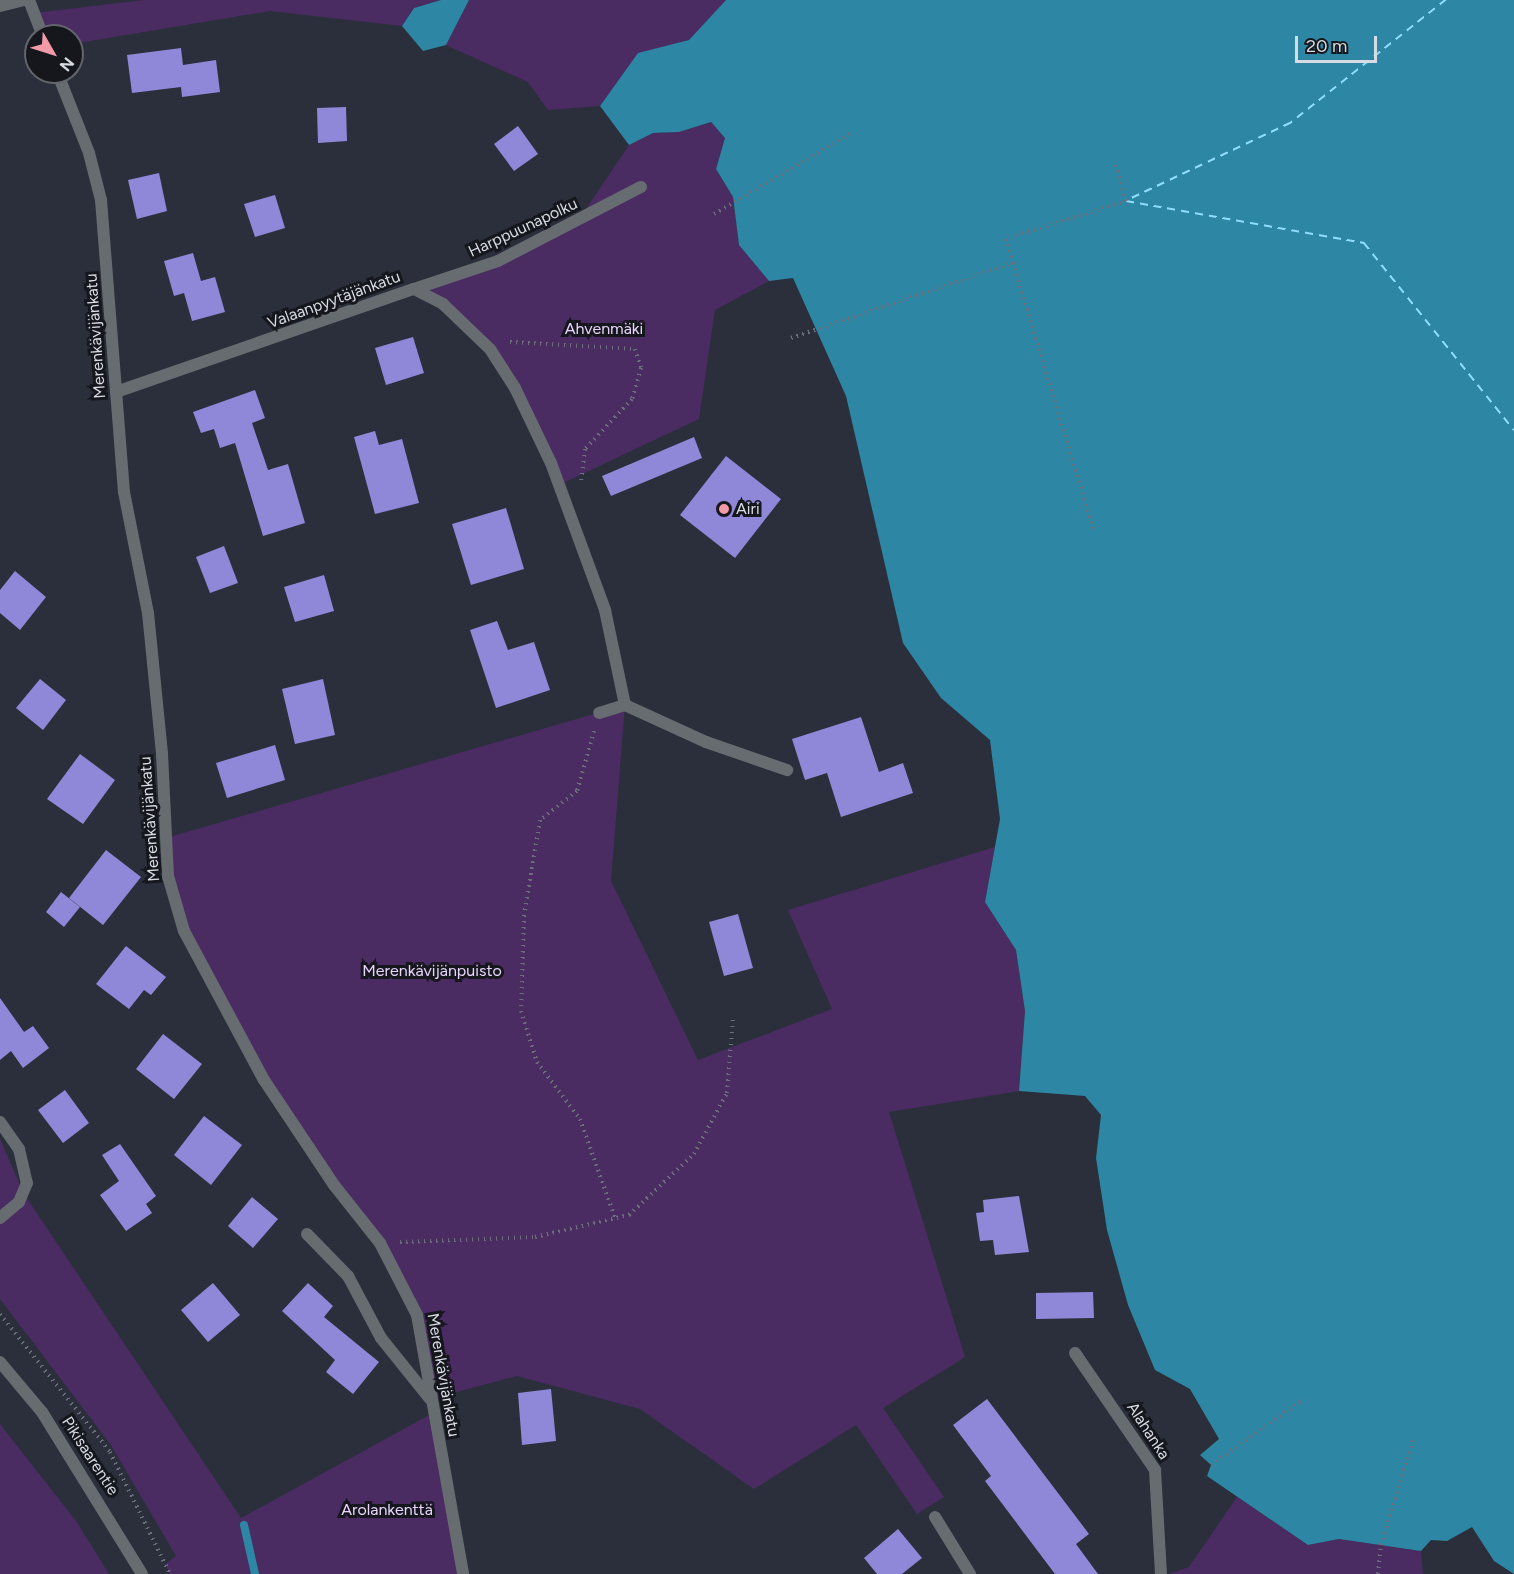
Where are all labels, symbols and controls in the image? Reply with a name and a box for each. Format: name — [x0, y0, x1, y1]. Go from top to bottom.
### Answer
north arrow — [24, 24, 84, 84]
scale bar — [1298, 24, 1380, 62]
text: 20 m — [1306, 35, 1347, 57]
text: N — [56, 54, 78, 75]
street label: Harppuunapolku — [465, 194, 581, 262]
street label: Valaanpyytäjänkatu — [265, 267, 403, 333]
street label: Merenkävijänkatu — [82, 273, 110, 399]
park label: Ahvenmäki — [565, 319, 643, 339]
place label: Airi — [736, 499, 760, 519]
marker: Airi — [717, 502, 731, 516]
street label: Merenkävijänkatu — [136, 756, 164, 882]
park label: Merenkävijänpuisto — [362, 961, 502, 981]
street label: Merenkävijänkatu — [423, 1312, 463, 1438]
street label: Alahanka — [1122, 1399, 1174, 1463]
street label: Pikisaarentie — [57, 1413, 123, 1499]
park label: Arolankenttä — [341, 1500, 433, 1520]

